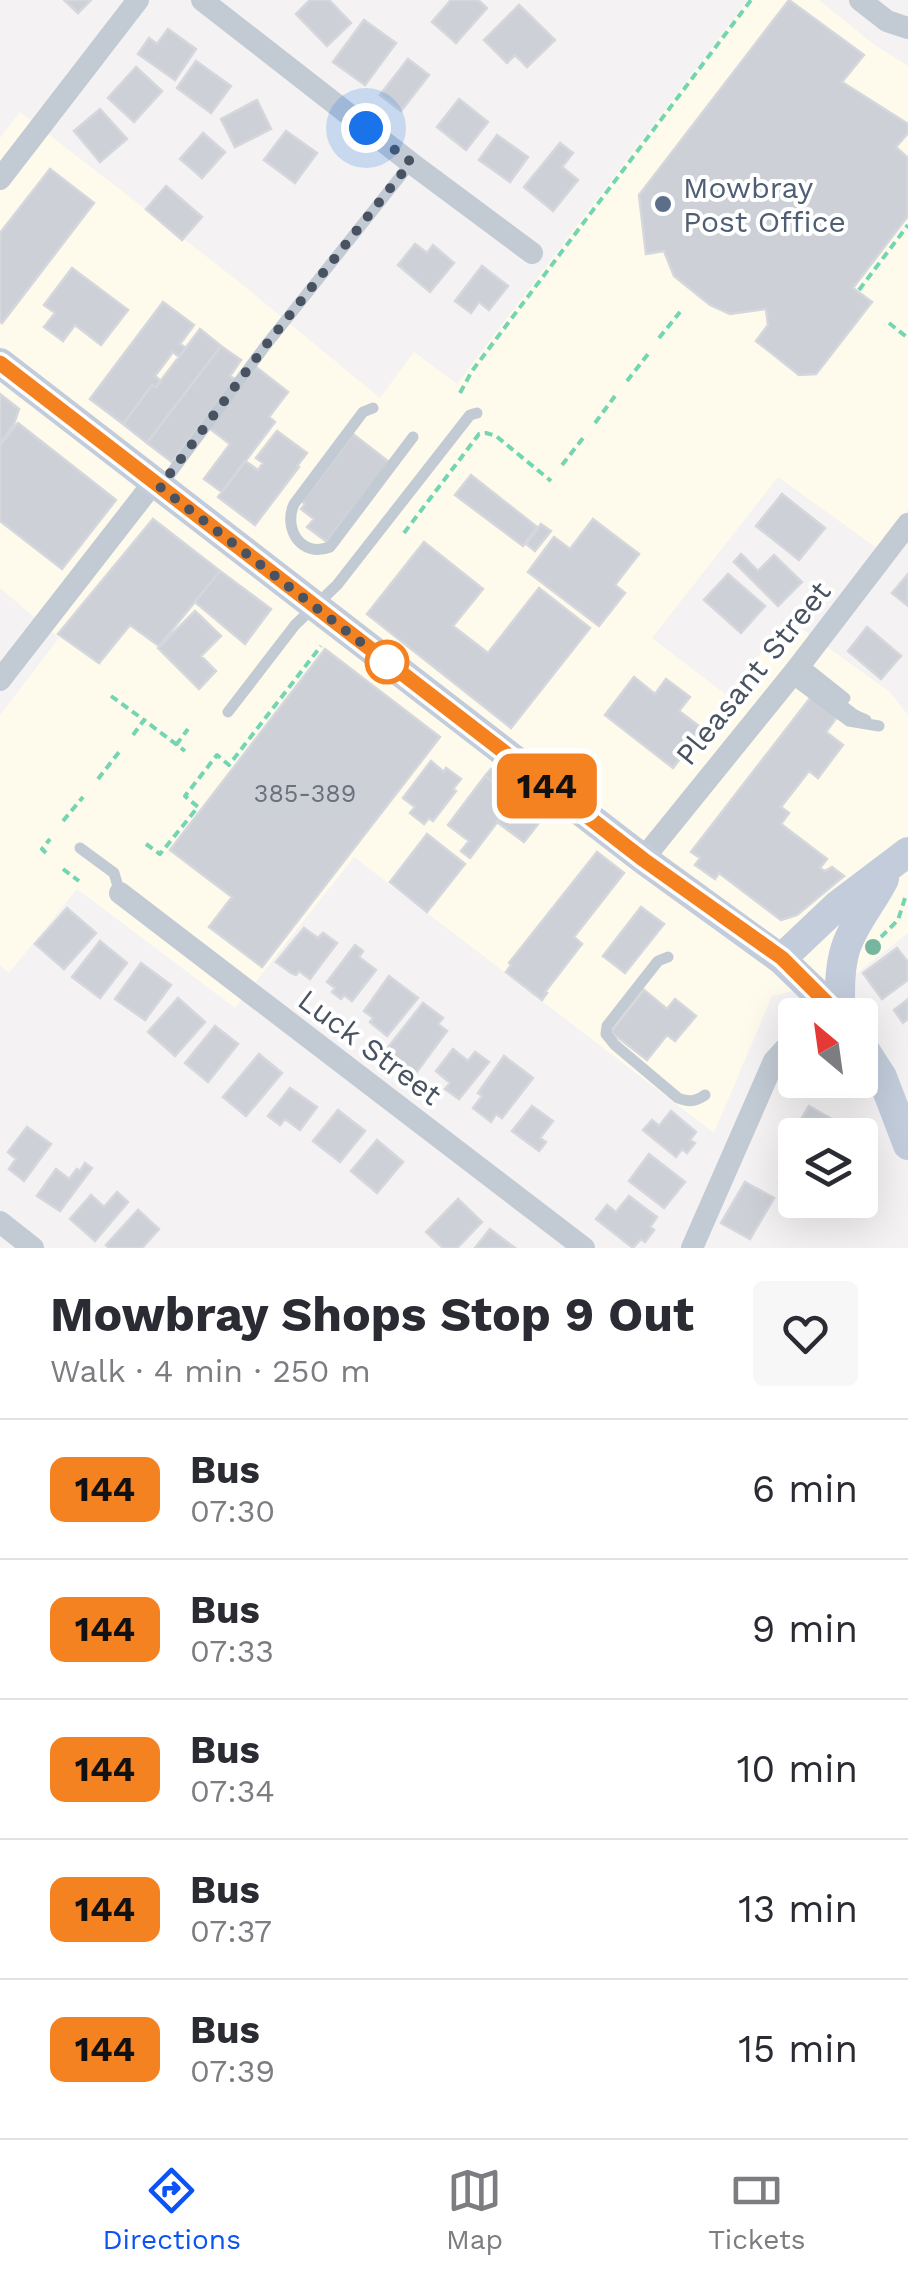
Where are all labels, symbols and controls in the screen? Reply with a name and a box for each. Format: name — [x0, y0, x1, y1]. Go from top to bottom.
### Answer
your location — [341, 103, 391, 153]
place label: Mowbray Post Office — [683, 170, 846, 239]
marker: Mowbray Post Office — [652, 193, 674, 215]
street label: Pleasant Street — [668, 574, 838, 772]
unlabelled marker — [366, 641, 408, 683]
line badge: 144 — [490, 754, 604, 818]
text: 144 — [517, 765, 577, 807]
house number: 385-389 — [254, 779, 356, 808]
street label: Luck Street — [292, 982, 449, 1112]
north arrow — [778, 998, 878, 1098]
map controls — [778, 998, 878, 1218]
button: layers — [778, 1118, 878, 1218]
button: heart — [753, 1281, 858, 1386]
text: Mowbray Shops Stop 9 Out — [50, 1286, 694, 1343]
text: Walk · 4 min · 250 m — [50, 1352, 371, 1390]
text: Bus — [190, 1448, 260, 1492]
text: 6 min — [752, 1467, 858, 1511]
text: 144 — [75, 1468, 135, 1510]
text: 07:30 — [190, 1492, 275, 1530]
text: Bus — [190, 1588, 260, 1632]
text: 9 min — [752, 1607, 858, 1651]
text: 144 — [75, 1608, 135, 1650]
text: 07:33 — [190, 1632, 274, 1670]
text: Bus — [190, 1728, 260, 1772]
text: 10 min — [737, 1747, 858, 1791]
text: 144 — [75, 1748, 135, 1790]
text: 07:34 — [190, 1772, 275, 1810]
text: Bus — [190, 1868, 260, 1912]
text: 13 min — [738, 1887, 858, 1931]
text: 144 — [75, 1888, 135, 1930]
text: 07:37 — [190, 1912, 272, 1950]
text: Bus — [190, 2008, 260, 2052]
text: 15 min — [738, 2027, 858, 2071]
text: 144 — [75, 2028, 135, 2070]
text: 07:39 — [190, 2052, 275, 2090]
tab: Directions — [103, 2163, 241, 2256]
tab: Map — [446, 2163, 503, 2256]
tab: Tickets — [708, 2163, 805, 2256]

